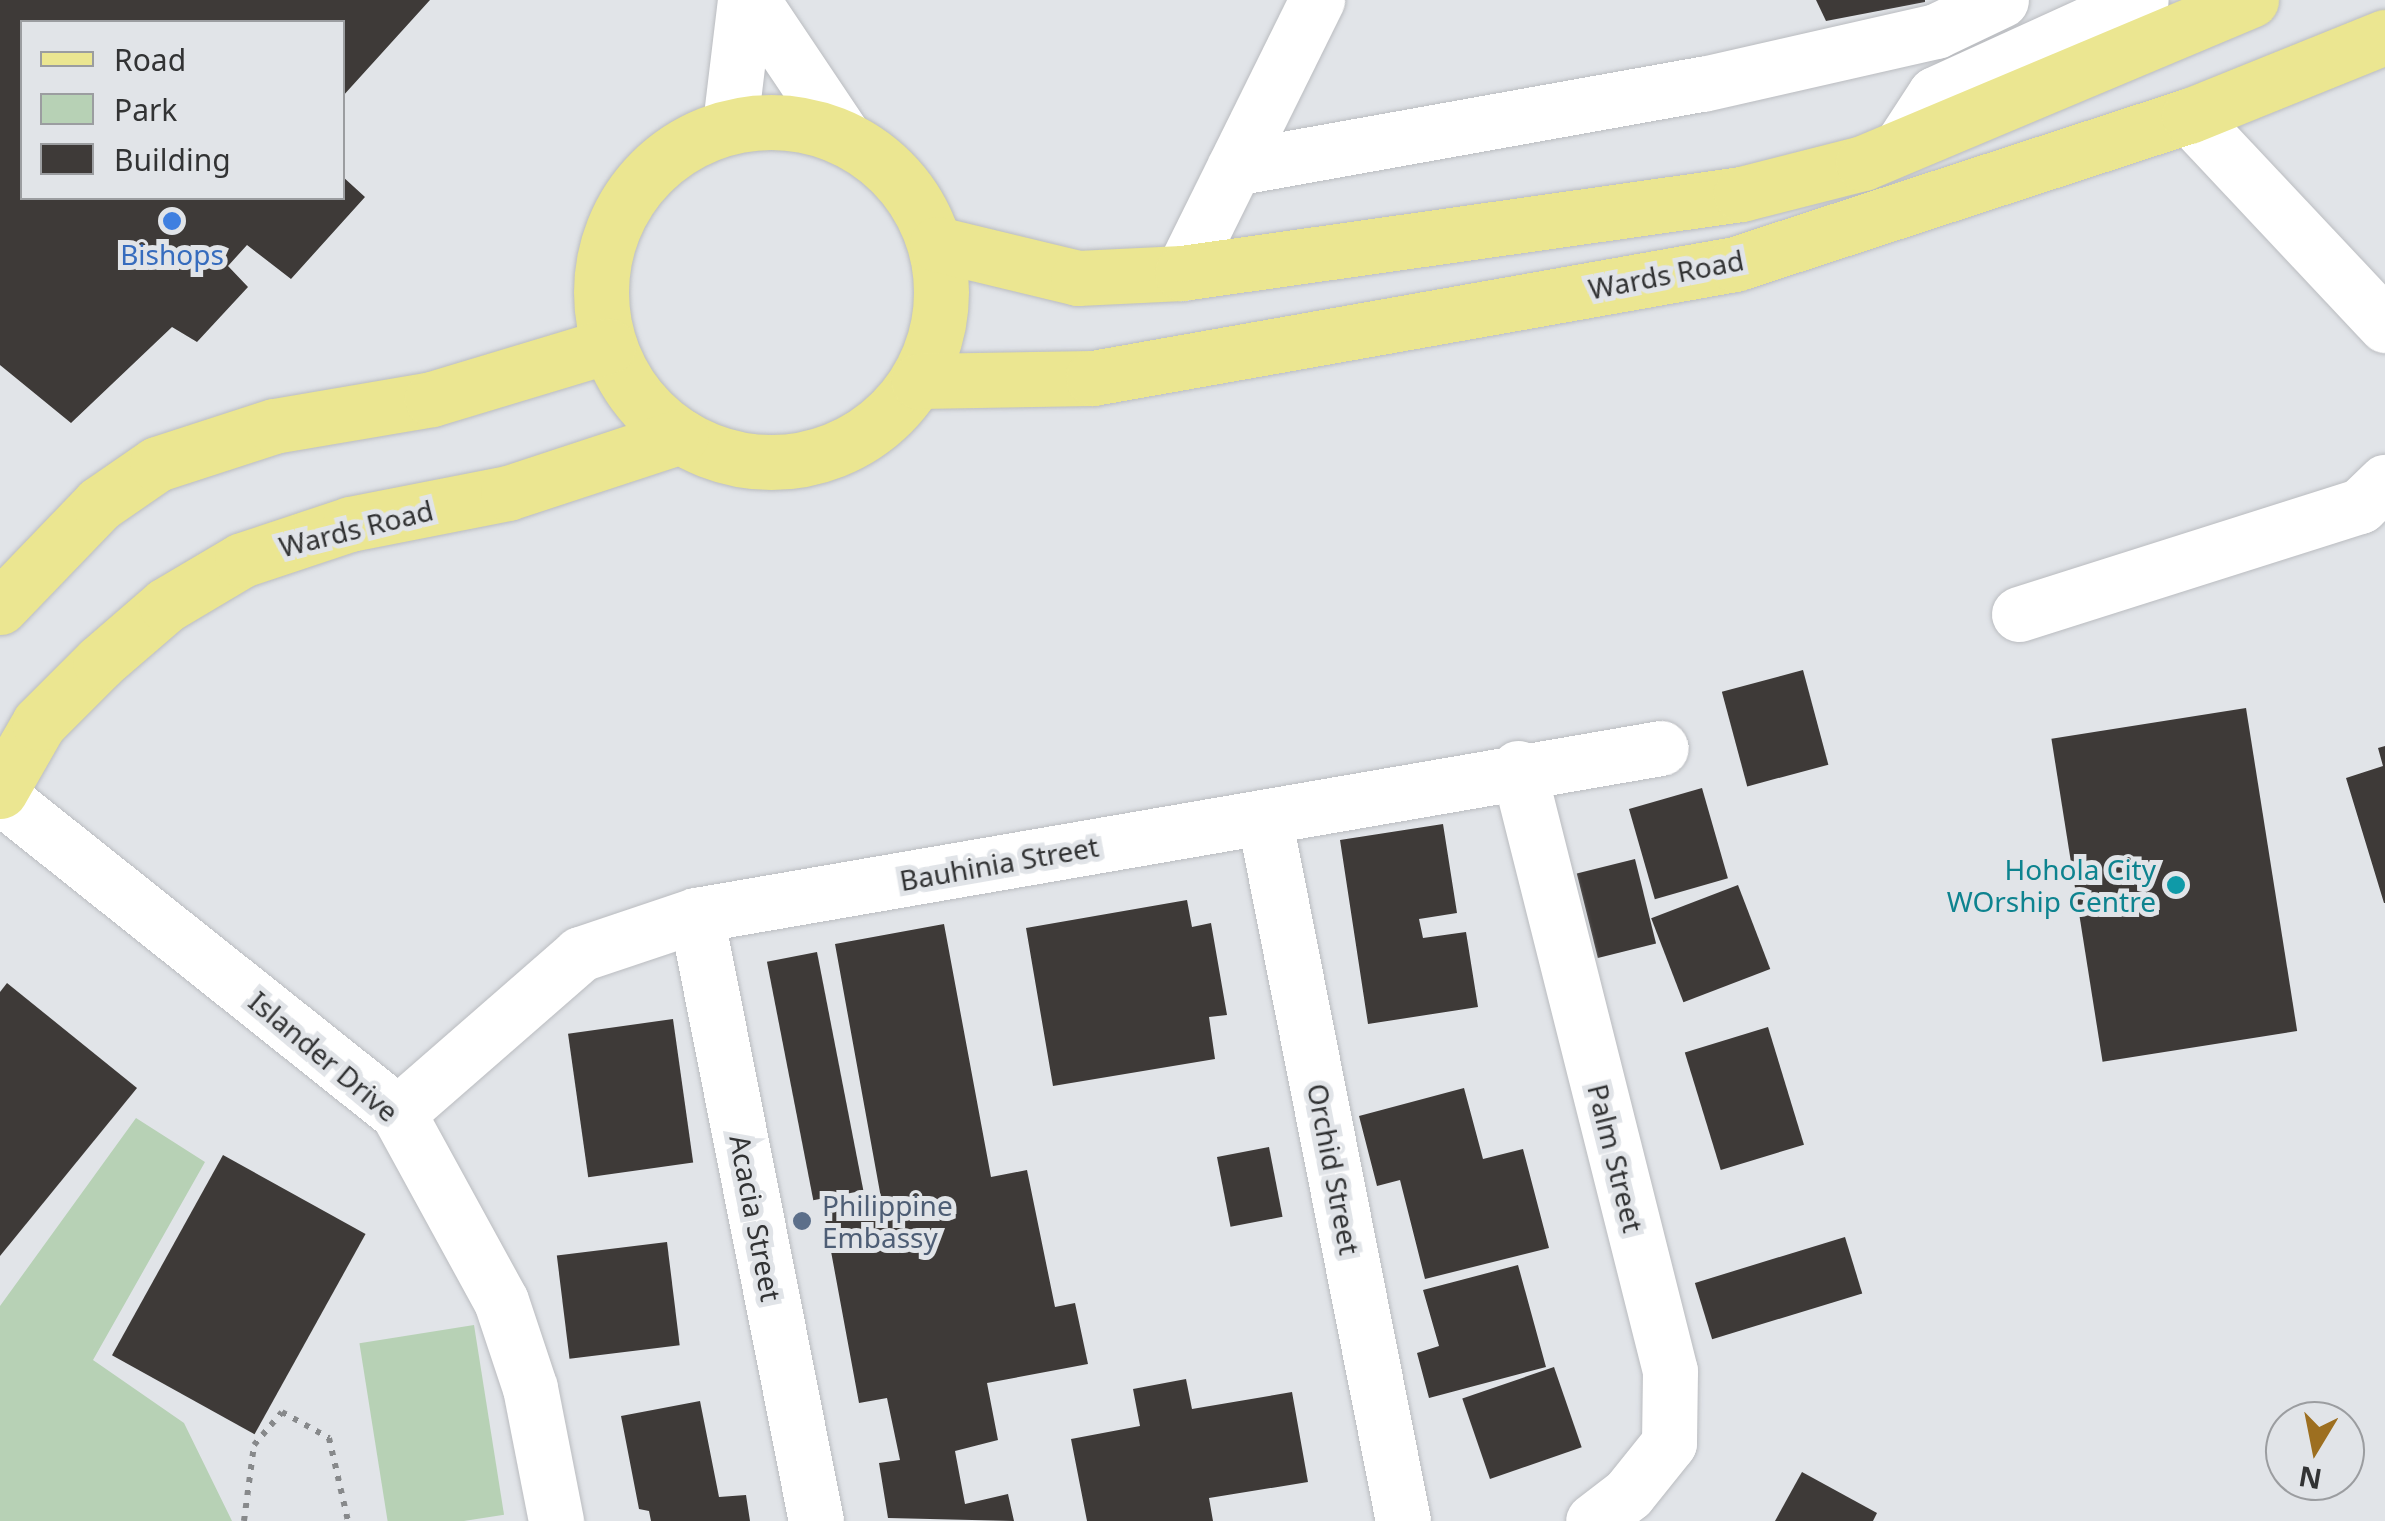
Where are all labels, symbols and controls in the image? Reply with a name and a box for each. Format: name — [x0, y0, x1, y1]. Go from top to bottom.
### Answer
legend — [20, 20, 345, 200]
text: Road — [114, 39, 186, 80]
text: Park — [114, 89, 177, 130]
text: Building — [114, 139, 231, 180]
marker: Bishops — [161, 210, 183, 232]
place label: Bishops — [120, 237, 224, 271]
street label: Wards Road — [1586, 242, 1746, 306]
street label: Wards Road — [276, 493, 436, 563]
street label: Bauhinia Street — [897, 829, 1101, 897]
place label: Hohola City WOrship Centre — [1947, 852, 2156, 918]
marker: Hohola City WOrship Centre — [2165, 874, 2187, 896]
street label: Islander Drive — [243, 984, 405, 1128]
street label: Palm Street — [1581, 1080, 1651, 1236]
street label: Orchid Street — [1301, 1081, 1367, 1257]
street label: Acacia Street — [723, 1132, 789, 1304]
place label: Philippine Embassy — [822, 1188, 953, 1254]
marker: Philippine Embassy — [791, 1210, 813, 1232]
north arrow — [2265, 1401, 2365, 1501]
text: N — [2296, 1458, 2325, 1499]

